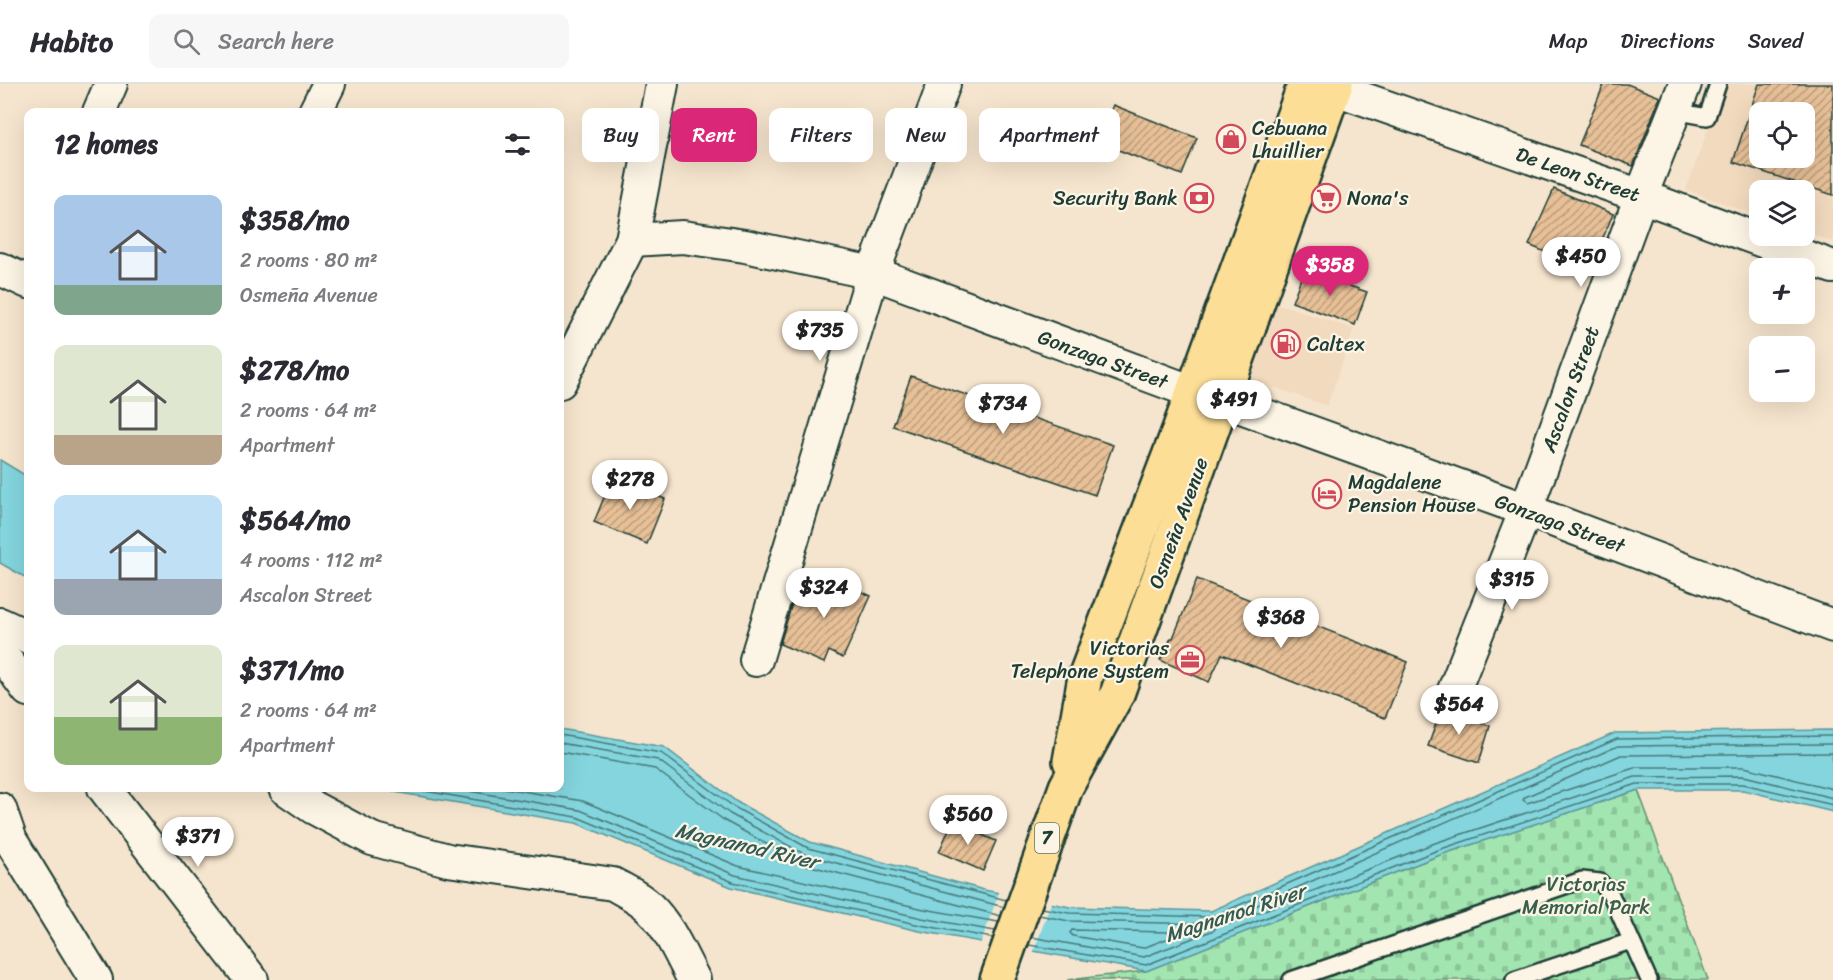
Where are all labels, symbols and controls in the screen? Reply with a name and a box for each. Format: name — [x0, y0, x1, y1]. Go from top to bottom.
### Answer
search box — [149, 14, 569, 68]
text: Habito — [30, 17, 113, 66]
text: Search here — [218, 22, 334, 61]
text: Map — [1549, 22, 1587, 60]
text: Directions — [1620, 22, 1715, 60]
text: Saved — [1748, 22, 1803, 60]
icon: search — [170, 25, 203, 58]
map controls — [1749, 102, 1815, 402]
button: locate — [1749, 102, 1815, 168]
chip: Buy — [582, 108, 659, 162]
chip: Rent — [671, 108, 757, 162]
chip: Filters — [769, 108, 873, 162]
chip: New — [885, 108, 967, 162]
chip: Apartment — [979, 108, 1120, 162]
place label: Cebuana Lhuillier — [1252, 111, 1327, 169]
text: 12 homes — [54, 121, 158, 167]
shop icon: Cebuana Lhuillier — [1215, 123, 1247, 155]
icon: filters — [501, 128, 534, 161]
street label: De Leon Street — [1511, 137, 1645, 212]
button: layers — [1749, 180, 1815, 246]
place label: Security Bank — [1053, 181, 1178, 216]
place label: Nona's — [1347, 181, 1409, 216]
bank icon: Security Bank — [1183, 182, 1215, 214]
supermarket icon: Nona's — [1310, 182, 1342, 214]
text: $358/mo — [240, 197, 349, 243]
icon: home — [102, 219, 174, 291]
pin: $450 — [1545, 237, 1617, 288]
text: $450 — [1556, 239, 1606, 274]
text: 2 rooms · 80 m² — [240, 243, 378, 278]
pin: $358 — [1294, 246, 1366, 297]
text: $358 — [1306, 248, 1354, 283]
button: + — [1749, 258, 1815, 324]
text: Osmeña Avenue — [240, 278, 378, 313]
pin: $735 — [784, 311, 856, 362]
text: $735 — [796, 313, 844, 348]
street label: Gonzaga Street — [1033, 320, 1174, 400]
street label: Ascalon Street — [1531, 321, 1610, 458]
place label: Caltex — [1307, 327, 1365, 362]
fuel station icon: Caltex — [1270, 328, 1302, 360]
button: − — [1749, 336, 1815, 402]
text: $278/mo — [240, 347, 349, 393]
icon: home — [102, 369, 174, 441]
pin: $491 — [1198, 380, 1270, 431]
text: $491 — [1211, 382, 1257, 417]
pin: $734 — [967, 384, 1039, 435]
text: $734 — [979, 386, 1027, 421]
text: 2 rooms · 64 m² — [240, 393, 377, 428]
text: Apartment — [240, 428, 334, 463]
street label: Osmeña Avenue — [1138, 453, 1218, 594]
pin: $278 — [594, 460, 666, 511]
text: $278 — [606, 462, 654, 497]
place label: Magdalene Pension House — [1348, 465, 1476, 523]
hotel icon: Magdalene Pension House — [1311, 478, 1343, 510]
street label: Gonzaga Street — [1490, 484, 1631, 564]
text: $564/mo — [240, 497, 350, 543]
icon: home — [102, 519, 174, 591]
text: 4 rooms · 112 m² — [240, 543, 383, 578]
pin: $315 — [1476, 560, 1548, 611]
text: $315 — [1489, 562, 1535, 597]
pin: $324 — [788, 568, 860, 619]
text: $324 — [800, 570, 848, 605]
text: Ascalon Street — [240, 578, 372, 613]
pin: $368 — [1245, 598, 1317, 649]
text: $368 — [1257, 600, 1305, 635]
place label: Victorias Telephone System — [1011, 631, 1170, 689]
office icon: Victorias Telephone System — [1174, 644, 1206, 676]
text: $371/mo — [240, 647, 344, 693]
icon: home — [102, 669, 174, 741]
pin: $564 — [1423, 685, 1495, 736]
text: $564 — [1434, 687, 1484, 722]
text: 2 rooms · 64 m² — [240, 693, 377, 728]
text: Apartment — [240, 728, 334, 763]
pin: $560 — [932, 795, 1004, 846]
text: $560 — [943, 797, 993, 832]
water label: Magnanod River — [672, 811, 826, 882]
pin: $371 — [162, 817, 234, 868]
text: $371 — [176, 819, 220, 854]
road number: 7 — [1035, 823, 1059, 853]
park label: Victorias Memorial Park — [1522, 867, 1650, 925]
water label: Magnanod River — [1160, 871, 1314, 954]

